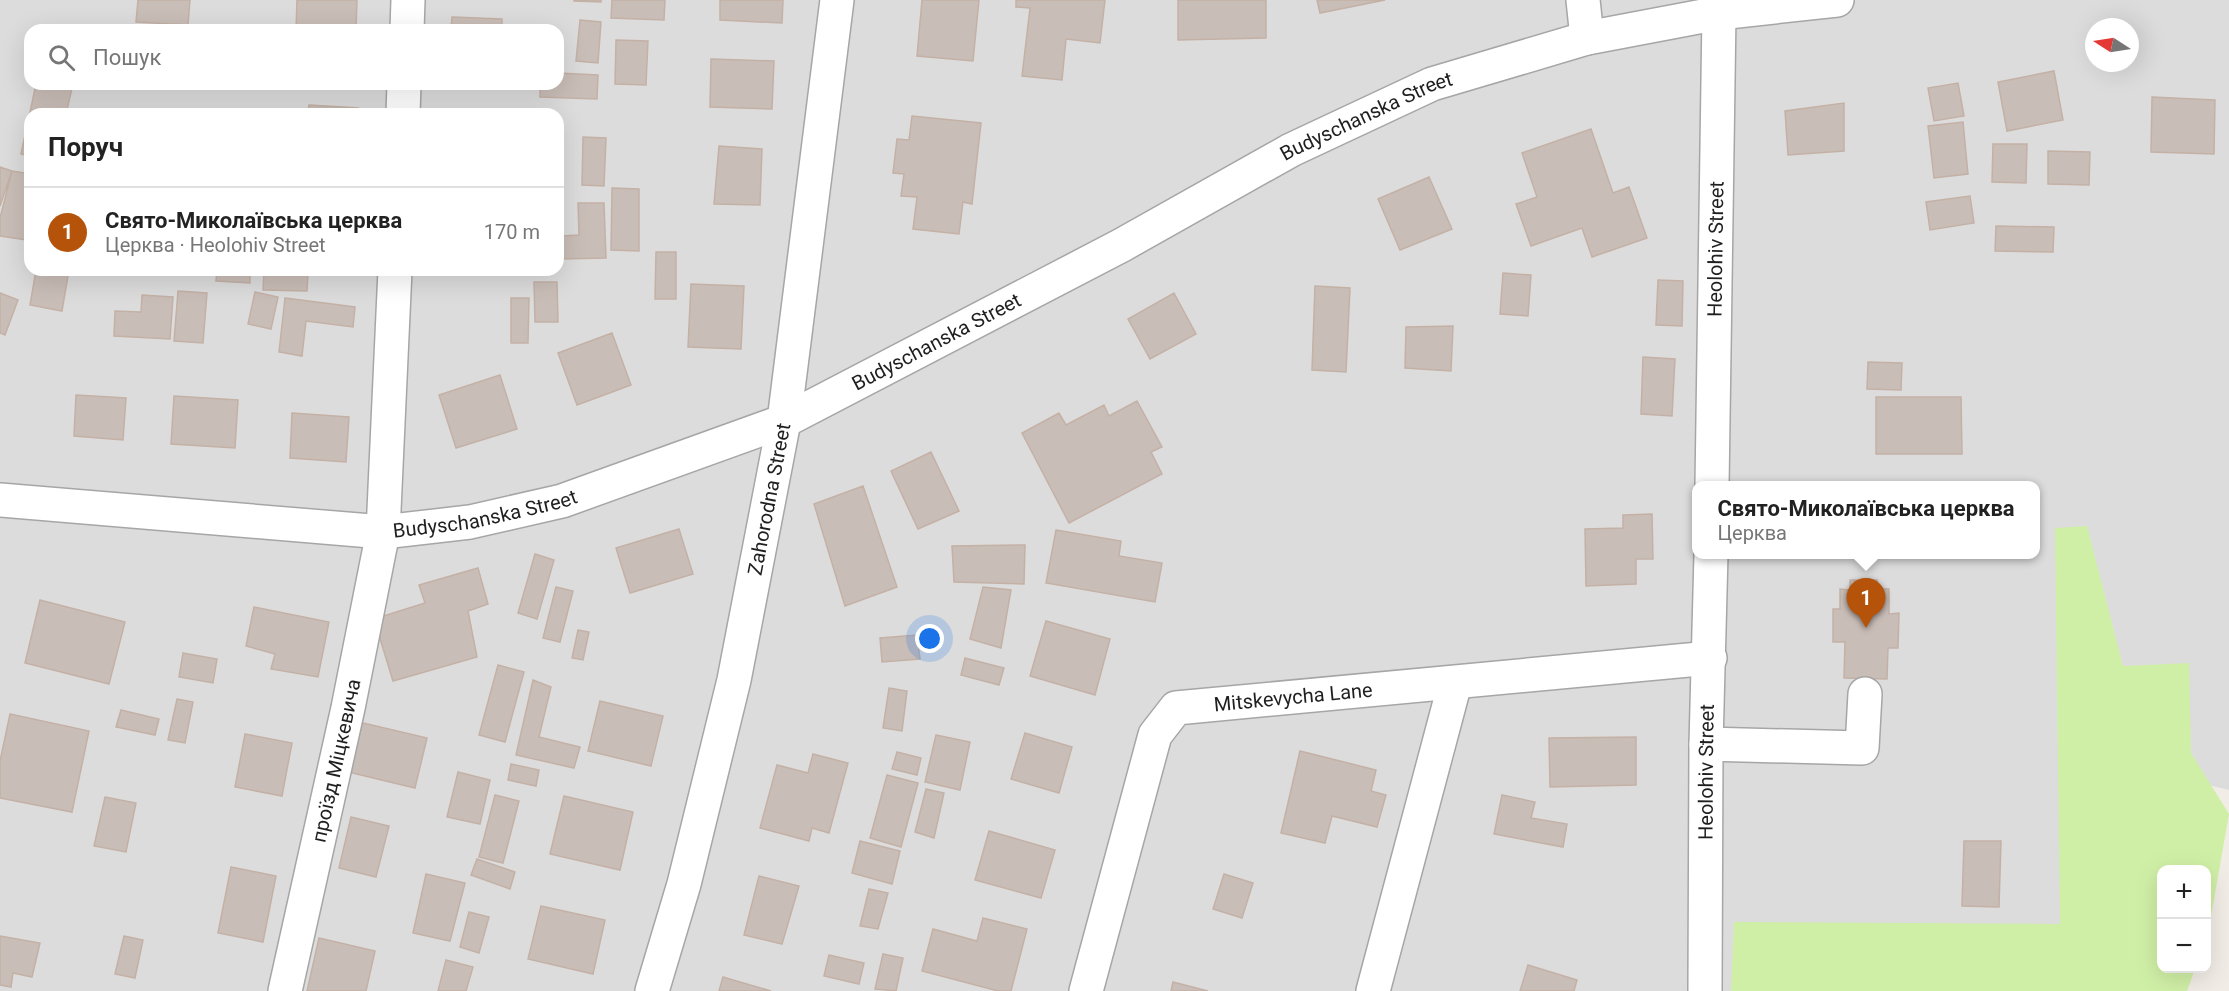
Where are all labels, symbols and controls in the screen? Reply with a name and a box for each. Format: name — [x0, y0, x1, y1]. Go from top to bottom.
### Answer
north arrow — [2085, 18, 2139, 72]
search box — [24, 24, 564, 90]
icon: search — [45, 41, 78, 74]
text: Пошук — [93, 45, 161, 70]
street label: Budyschanska Street — [1276, 67, 1455, 166]
text: Поруч — [48, 132, 123, 162]
street label: Heolohiv Street — [1703, 181, 1729, 317]
text: Свято-Миколаївська церква — [105, 208, 402, 233]
text: 1 — [62, 220, 73, 244]
text: 170 m — [484, 220, 540, 244]
text: Церква · Heolohiv Street — [105, 233, 326, 257]
street label: Budyschanska Street — [848, 288, 1025, 396]
street label: Zahorodna Street — [743, 421, 795, 577]
popup — [1692, 481, 2040, 559]
street label: Budyschanska Street — [392, 485, 580, 543]
text: Свято-Миколаївська церква — [1717, 496, 2015, 521]
text: Церква — [1717, 521, 1787, 545]
pin: 1 — [1846, 578, 1886, 628]
your location — [915, 624, 944, 653]
street label: проїзд Міцкевича — [306, 677, 365, 845]
street label: Mitskevycha Lane — [1213, 678, 1374, 716]
street label: Heolohiv Street — [1694, 704, 1719, 840]
map controls — [2157, 865, 2211, 973]
button: + — [2157, 865, 2211, 919]
button: − — [2157, 919, 2211, 973]

